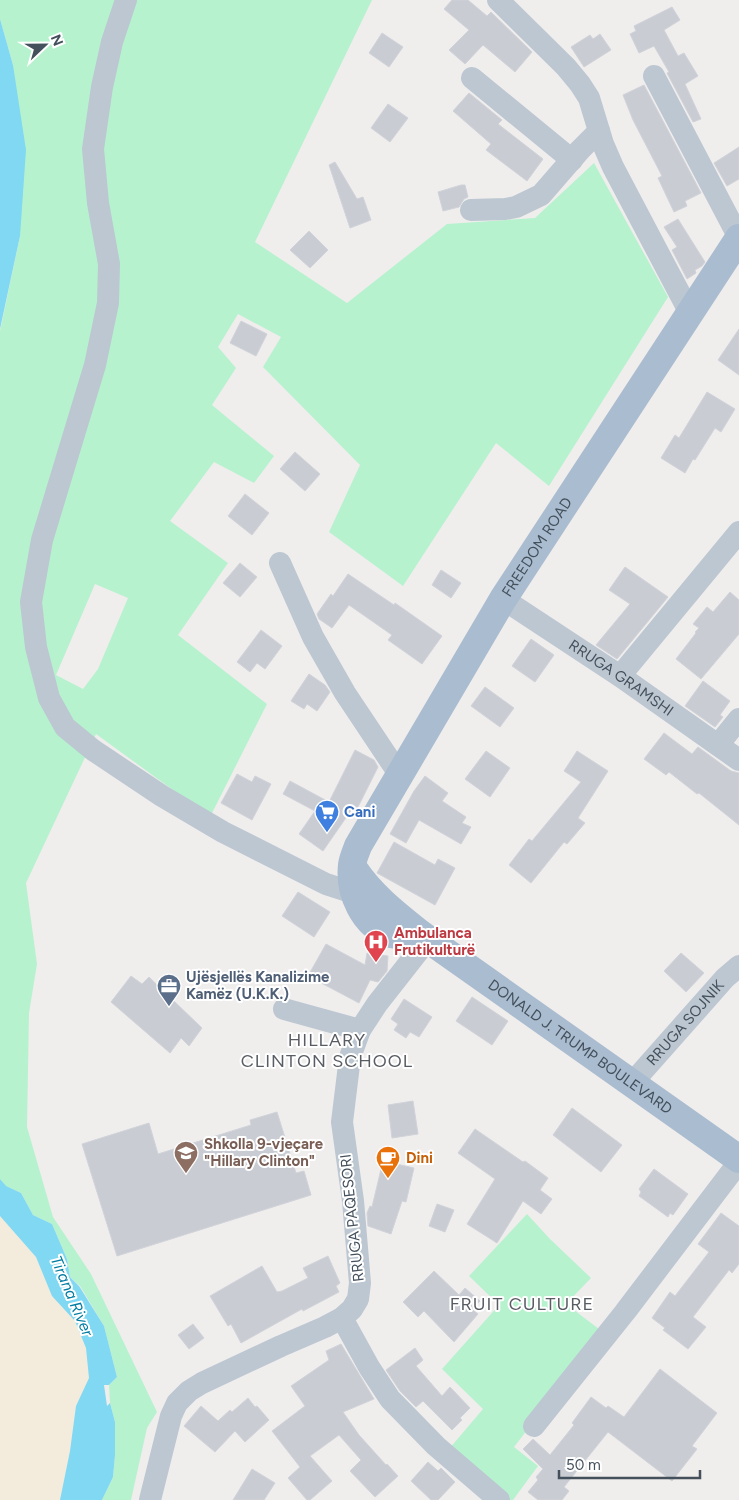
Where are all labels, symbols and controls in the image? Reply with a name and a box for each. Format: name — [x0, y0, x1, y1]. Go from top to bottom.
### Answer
north arrow — [20, 20, 70, 70]
text: N — [47, 32, 66, 49]
street label: FREEDOM ROAD — [498, 494, 576, 600]
street label: RRUGA GRAMSHI — [565, 636, 677, 720]
supermarket icon: Cani — [314, 799, 340, 833]
place label: Cani — [344, 803, 375, 821]
place label: Ambulanca Frutikulturë — [394, 924, 476, 959]
hospital icon: Ambulanca Frutikulturë — [363, 929, 389, 963]
place label: Ujësjellës Kanalizime Kamëz (U.K.K.) — [186, 968, 330, 1003]
office icon: Ujësjellës Kanalizime Kamëz (U.K.K.) — [156, 973, 182, 1007]
street label: DONALD J. TRUMP BOULEVARD — [485, 976, 676, 1118]
street label: RRUGA SOJNIK — [643, 976, 728, 1069]
district label: HILLARY CLINTON SCHOOL — [241, 1029, 413, 1072]
place label: Shkolla 9-vjeçare "Hillary Clinton" — [204, 1135, 324, 1170]
school or university icon: Shkolla 9-vjeçare "Hillary Clinton" — [173, 1140, 199, 1174]
cafe icon: Dini — [375, 1145, 401, 1179]
place label: Dini — [406, 1149, 433, 1167]
street label: RRUGA PAQESORI — [336, 1153, 368, 1283]
water label: Tirana River — [47, 1253, 98, 1340]
district label: FRUIT CULTURE — [450, 1293, 594, 1315]
scale bar — [559, 1448, 700, 1480]
text: 50 m — [566, 1456, 601, 1474]

